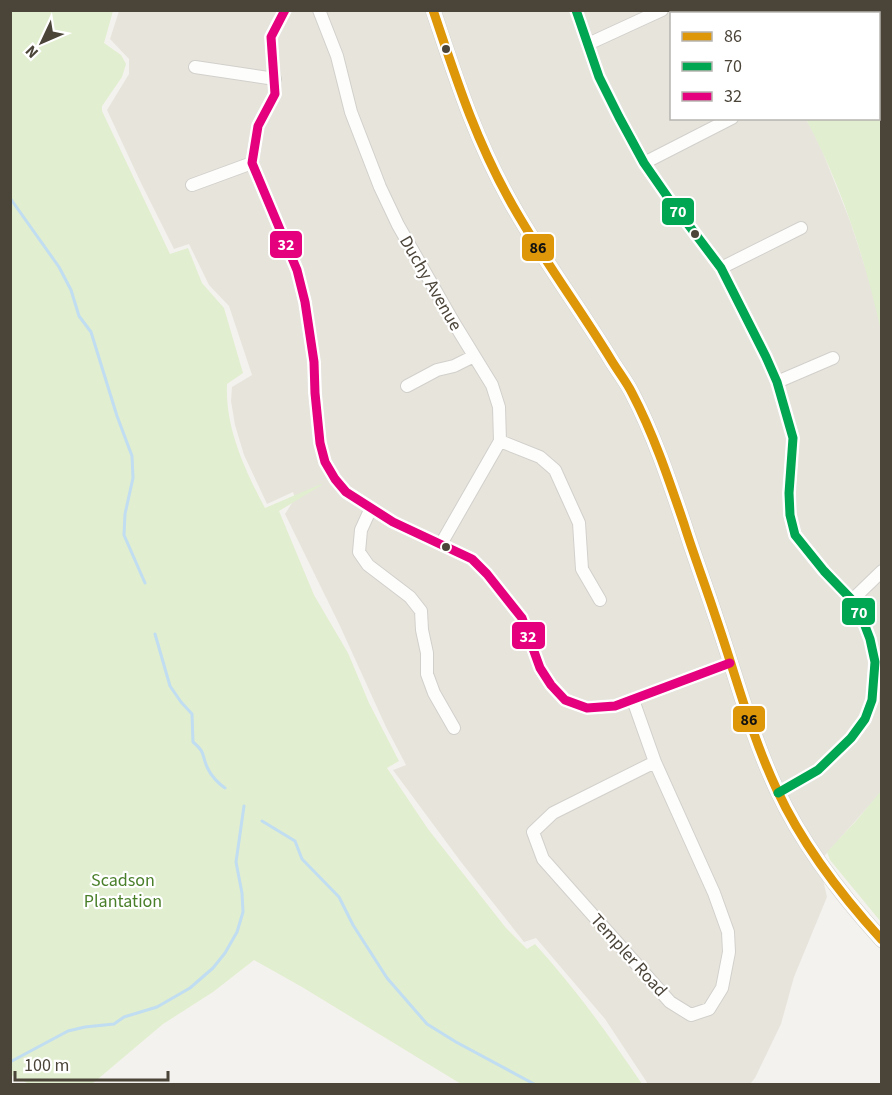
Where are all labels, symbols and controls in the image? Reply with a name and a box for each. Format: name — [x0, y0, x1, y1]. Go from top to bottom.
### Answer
north arrow — [12, 12, 72, 72]
legend — [670, 12, 880, 120]
text: 86 — [724, 24, 742, 49]
text: N — [20, 40, 44, 63]
unlabelled marker — [440, 43, 452, 55]
text: 70 — [724, 54, 742, 79]
text: 32 — [724, 84, 742, 109]
line badge: 70 — [661, 197, 695, 226]
text: 70 — [670, 201, 686, 223]
unlabelled marker — [689, 228, 701, 240]
line badge: 32 — [269, 230, 303, 259]
street label: Duchy Avenue — [393, 231, 468, 336]
line badge: 86 — [521, 233, 555, 262]
text: 32 — [278, 234, 294, 256]
text: 86 — [530, 237, 546, 259]
unlabelled marker — [440, 541, 452, 553]
line badge: 70 — [841, 597, 876, 626]
text: 70 — [851, 602, 867, 624]
line badge: 32 — [511, 621, 546, 650]
text: 32 — [520, 626, 536, 648]
line badge: 86 — [732, 705, 766, 733]
text: 86 — [741, 709, 757, 731]
park label: Scadson Plantation — [84, 868, 162, 914]
street label: Templer Road — [584, 908, 673, 1002]
scale bar — [15, 1044, 168, 1082]
text: 100 m — [24, 1053, 69, 1078]

